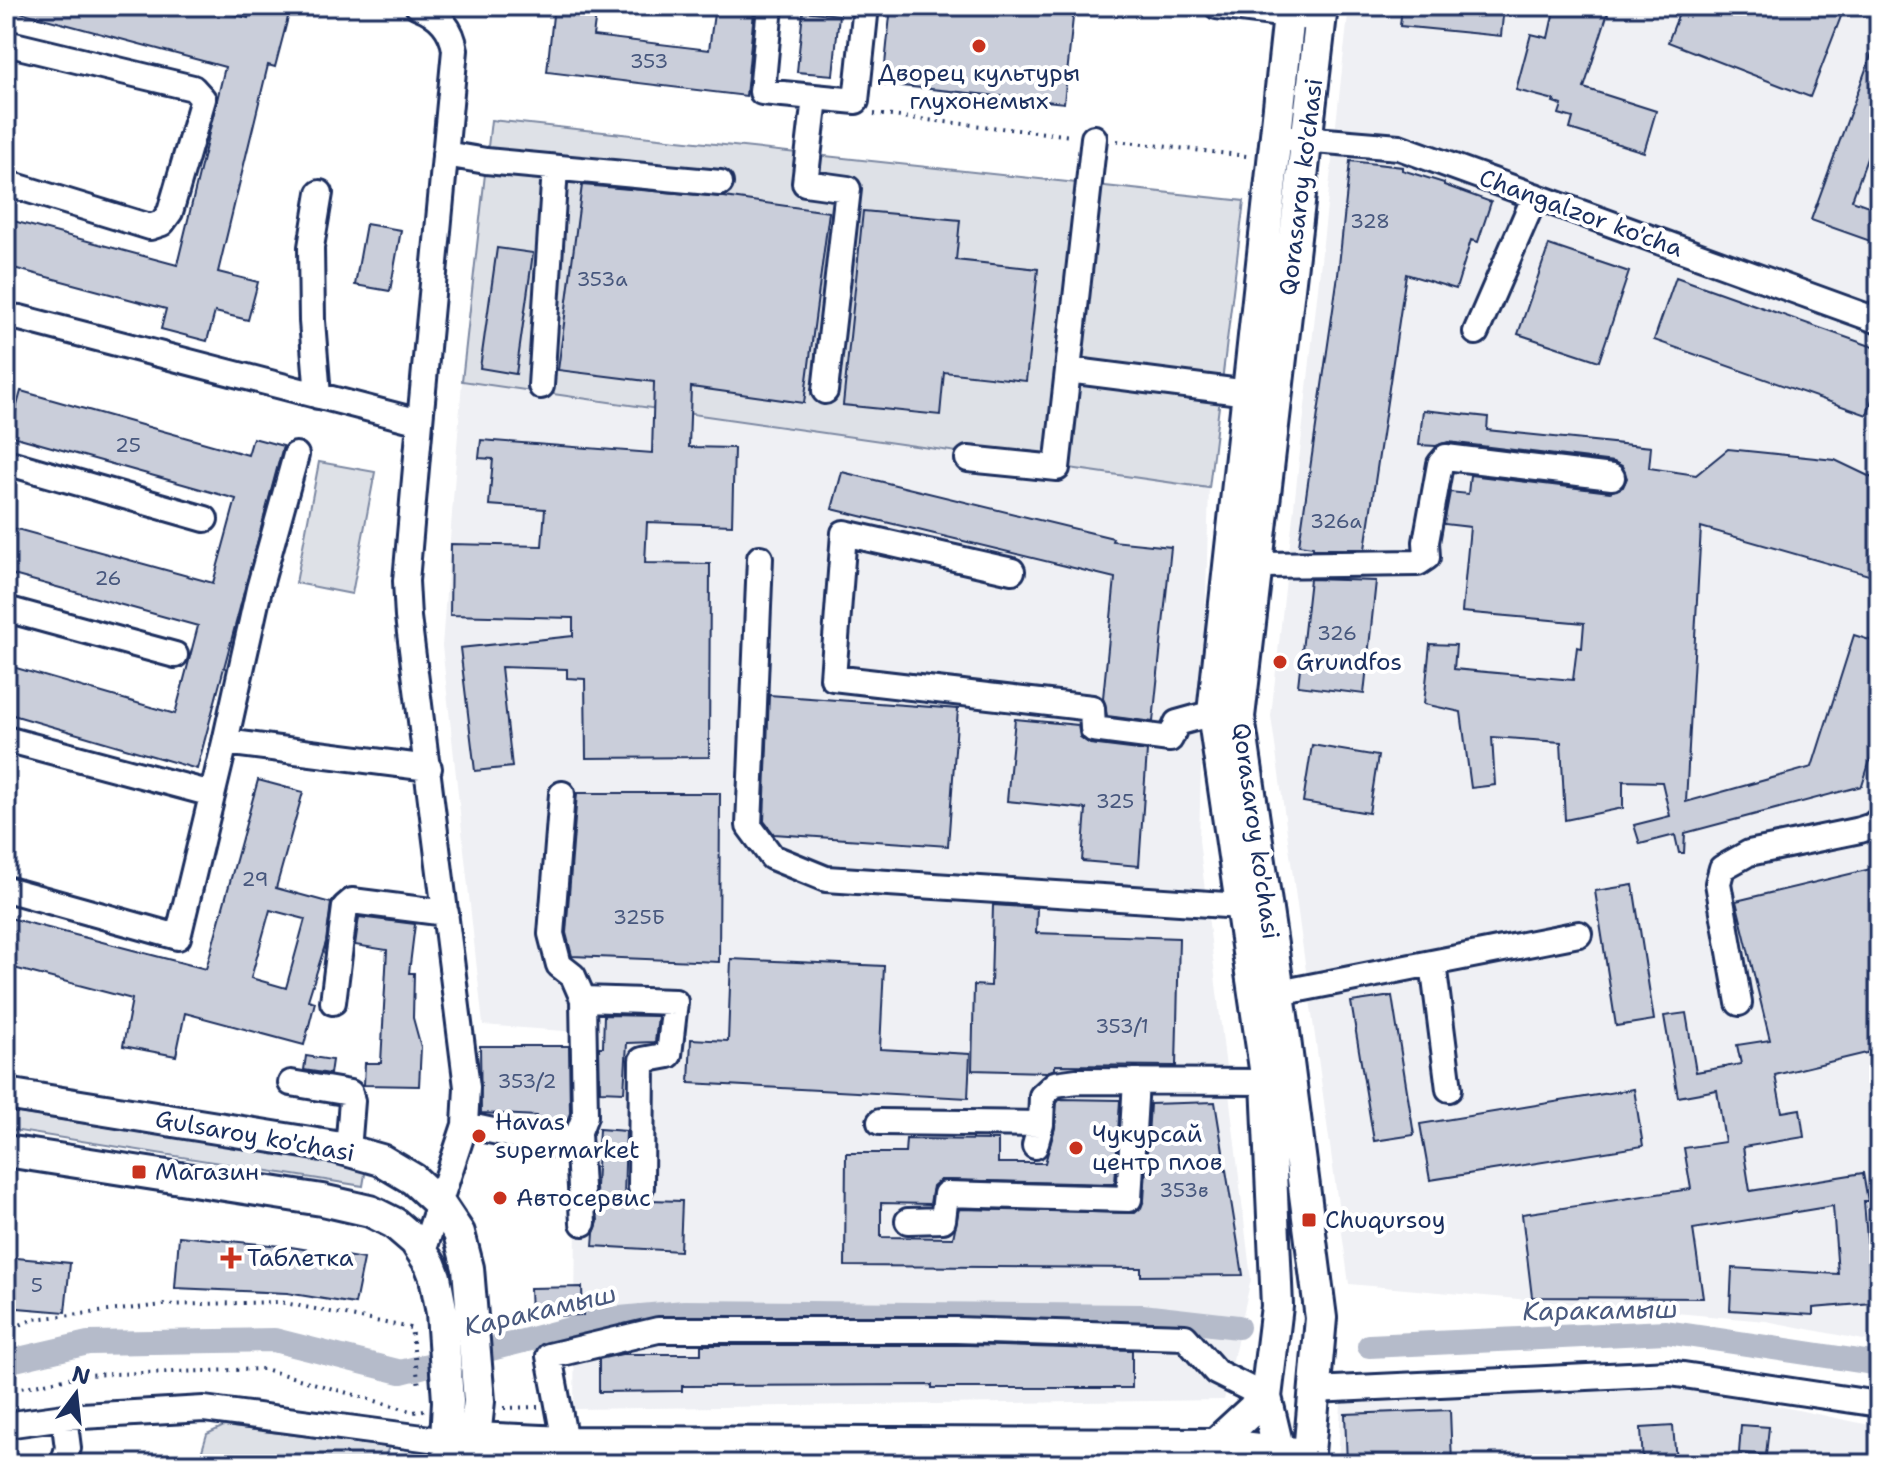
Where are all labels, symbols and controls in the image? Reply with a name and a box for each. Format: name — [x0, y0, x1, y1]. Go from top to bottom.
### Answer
marker: Дворец культуры глухонемых — [970, 37, 988, 55]
house number: 353 — [630, 48, 668, 74]
place label: Дворец культуры глухонемых — [878, 57, 1080, 117]
street label: Qorasaroy ko'chasi — [1272, 77, 1330, 297]
street label: Changalzor ko'cha — [1475, 161, 1687, 265]
house number: 328 — [1350, 208, 1390, 234]
house number: 353а — [576, 266, 628, 292]
house number: 25 — [115, 432, 141, 458]
house number: 326a — [1310, 508, 1363, 534]
house number: 26 — [94, 565, 122, 591]
house number: 326 — [1317, 620, 1357, 646]
place label: Grundfos — [1296, 646, 1402, 678]
marker: Grundfos — [1271, 653, 1289, 671]
street label: Qorasaroy ko'chasi — [1225, 721, 1287, 941]
house number: 325 — [1096, 788, 1134, 814]
house number: 29 — [242, 866, 268, 892]
house number: 325Б — [613, 904, 665, 930]
house number: 353/1 — [1095, 1013, 1149, 1039]
house number: 353/2 — [497, 1068, 557, 1094]
street label: Gulsaroy ko'chasi — [153, 1103, 357, 1169]
place label: Havas supermarket — [495, 1106, 640, 1166]
place label: Чукурсай центр плов — [1092, 1118, 1222, 1178]
marker: Havas supermarket — [470, 1127, 488, 1145]
marker: Чукурсай центр плов — [1067, 1139, 1085, 1157]
place label: Магазин — [155, 1156, 259, 1188]
marker: Магазин — [130, 1163, 148, 1181]
house number: 353в — [1159, 1177, 1209, 1203]
place label: Автосервис — [516, 1182, 651, 1214]
marker: Автосервис — [491, 1189, 509, 1207]
place label: Chuqursoy — [1325, 1204, 1445, 1236]
marker: Chuqursoy — [1300, 1211, 1318, 1229]
place label: Таблетка — [247, 1242, 354, 1274]
marker: Таблетка — [222, 1249, 240, 1267]
house number: 5 — [31, 1272, 43, 1298]
water label: Каракамыш — [460, 1275, 620, 1344]
water label: Каракамыш — [1522, 1291, 1678, 1328]
north arrow — [36, 1354, 116, 1434]
text: N — [69, 1359, 93, 1391]

